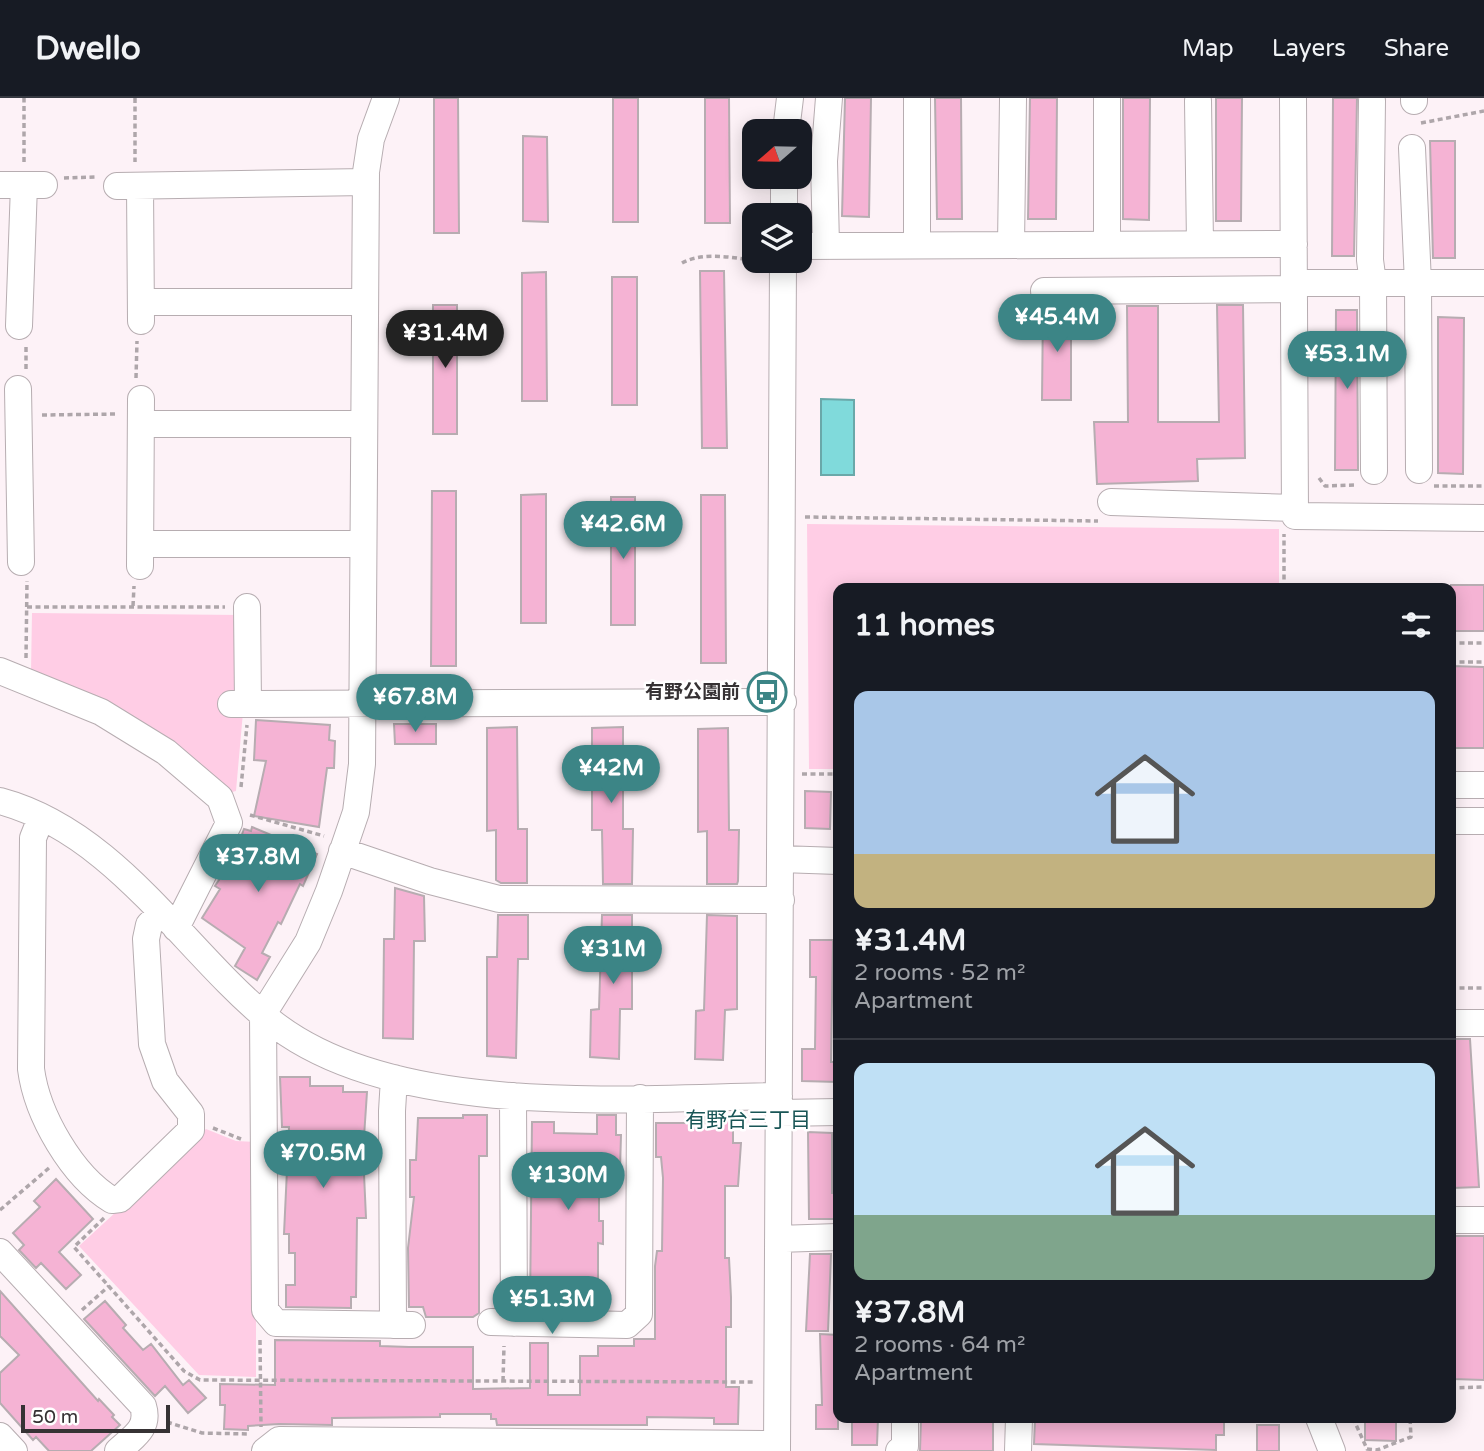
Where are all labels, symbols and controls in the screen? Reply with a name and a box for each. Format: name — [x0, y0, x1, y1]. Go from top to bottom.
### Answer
text: Dwello — [35, 29, 141, 68]
text: Map — [1182, 34, 1234, 63]
text: Layers — [1272, 34, 1346, 63]
text: Share — [1384, 34, 1449, 63]
north arrow — [742, 119, 812, 189]
map controls — [742, 119, 812, 273]
button: layers — [742, 203, 812, 273]
pin: ¥45.4M — [1000, 294, 1114, 354]
text: ¥45.4M — [1014, 303, 1100, 331]
pin: ¥31.4M — [388, 310, 502, 370]
text: ¥31.4M — [402, 319, 488, 347]
pin: ¥53.1M — [1290, 331, 1404, 391]
text: ¥53.1M — [1304, 340, 1390, 368]
pin: ¥42.6M — [566, 502, 680, 561]
text: ¥42.6M — [580, 510, 666, 538]
icon: filters — [1397, 606, 1435, 644]
text: 11 homes — [854, 607, 995, 644]
bus stop icon: 有野公園前 — [746, 671, 788, 713]
pin: ¥67.8M — [358, 674, 472, 734]
place label: 有野公園前 — [645, 681, 740, 703]
text: ¥67.8M — [372, 683, 458, 711]
icon: home — [1082, 736, 1208, 862]
pin: ¥42M — [570, 746, 652, 805]
text: ¥42M — [578, 754, 644, 782]
pin: ¥37.8M — [201, 834, 315, 894]
text: ¥37.8M — [215, 843, 301, 871]
text: ¥31.4M — [854, 922, 966, 959]
pin: ¥31M — [572, 926, 654, 986]
text: ¥31M — [580, 935, 646, 963]
text: 2 rooms · 52 m² — [854, 959, 1025, 987]
text: Apartment — [854, 987, 973, 1015]
district label: 有野台三丁目 — [685, 1108, 811, 1133]
icon: home — [1082, 1108, 1208, 1234]
pin: ¥70.5M — [266, 1130, 380, 1190]
text: ¥70.5M — [280, 1139, 366, 1167]
pin: ¥130M — [519, 1152, 617, 1212]
text: ¥130M — [528, 1161, 608, 1189]
pin: ¥51.3M — [495, 1276, 609, 1336]
text: ¥51.3M — [509, 1285, 595, 1313]
text: ¥37.8M — [854, 1294, 965, 1331]
text: 2 rooms · 64 m² — [854, 1331, 1025, 1359]
text: Apartment — [854, 1359, 973, 1387]
scale bar — [21, 1402, 170, 1434]
text: 50 m — [32, 1406, 78, 1428]

